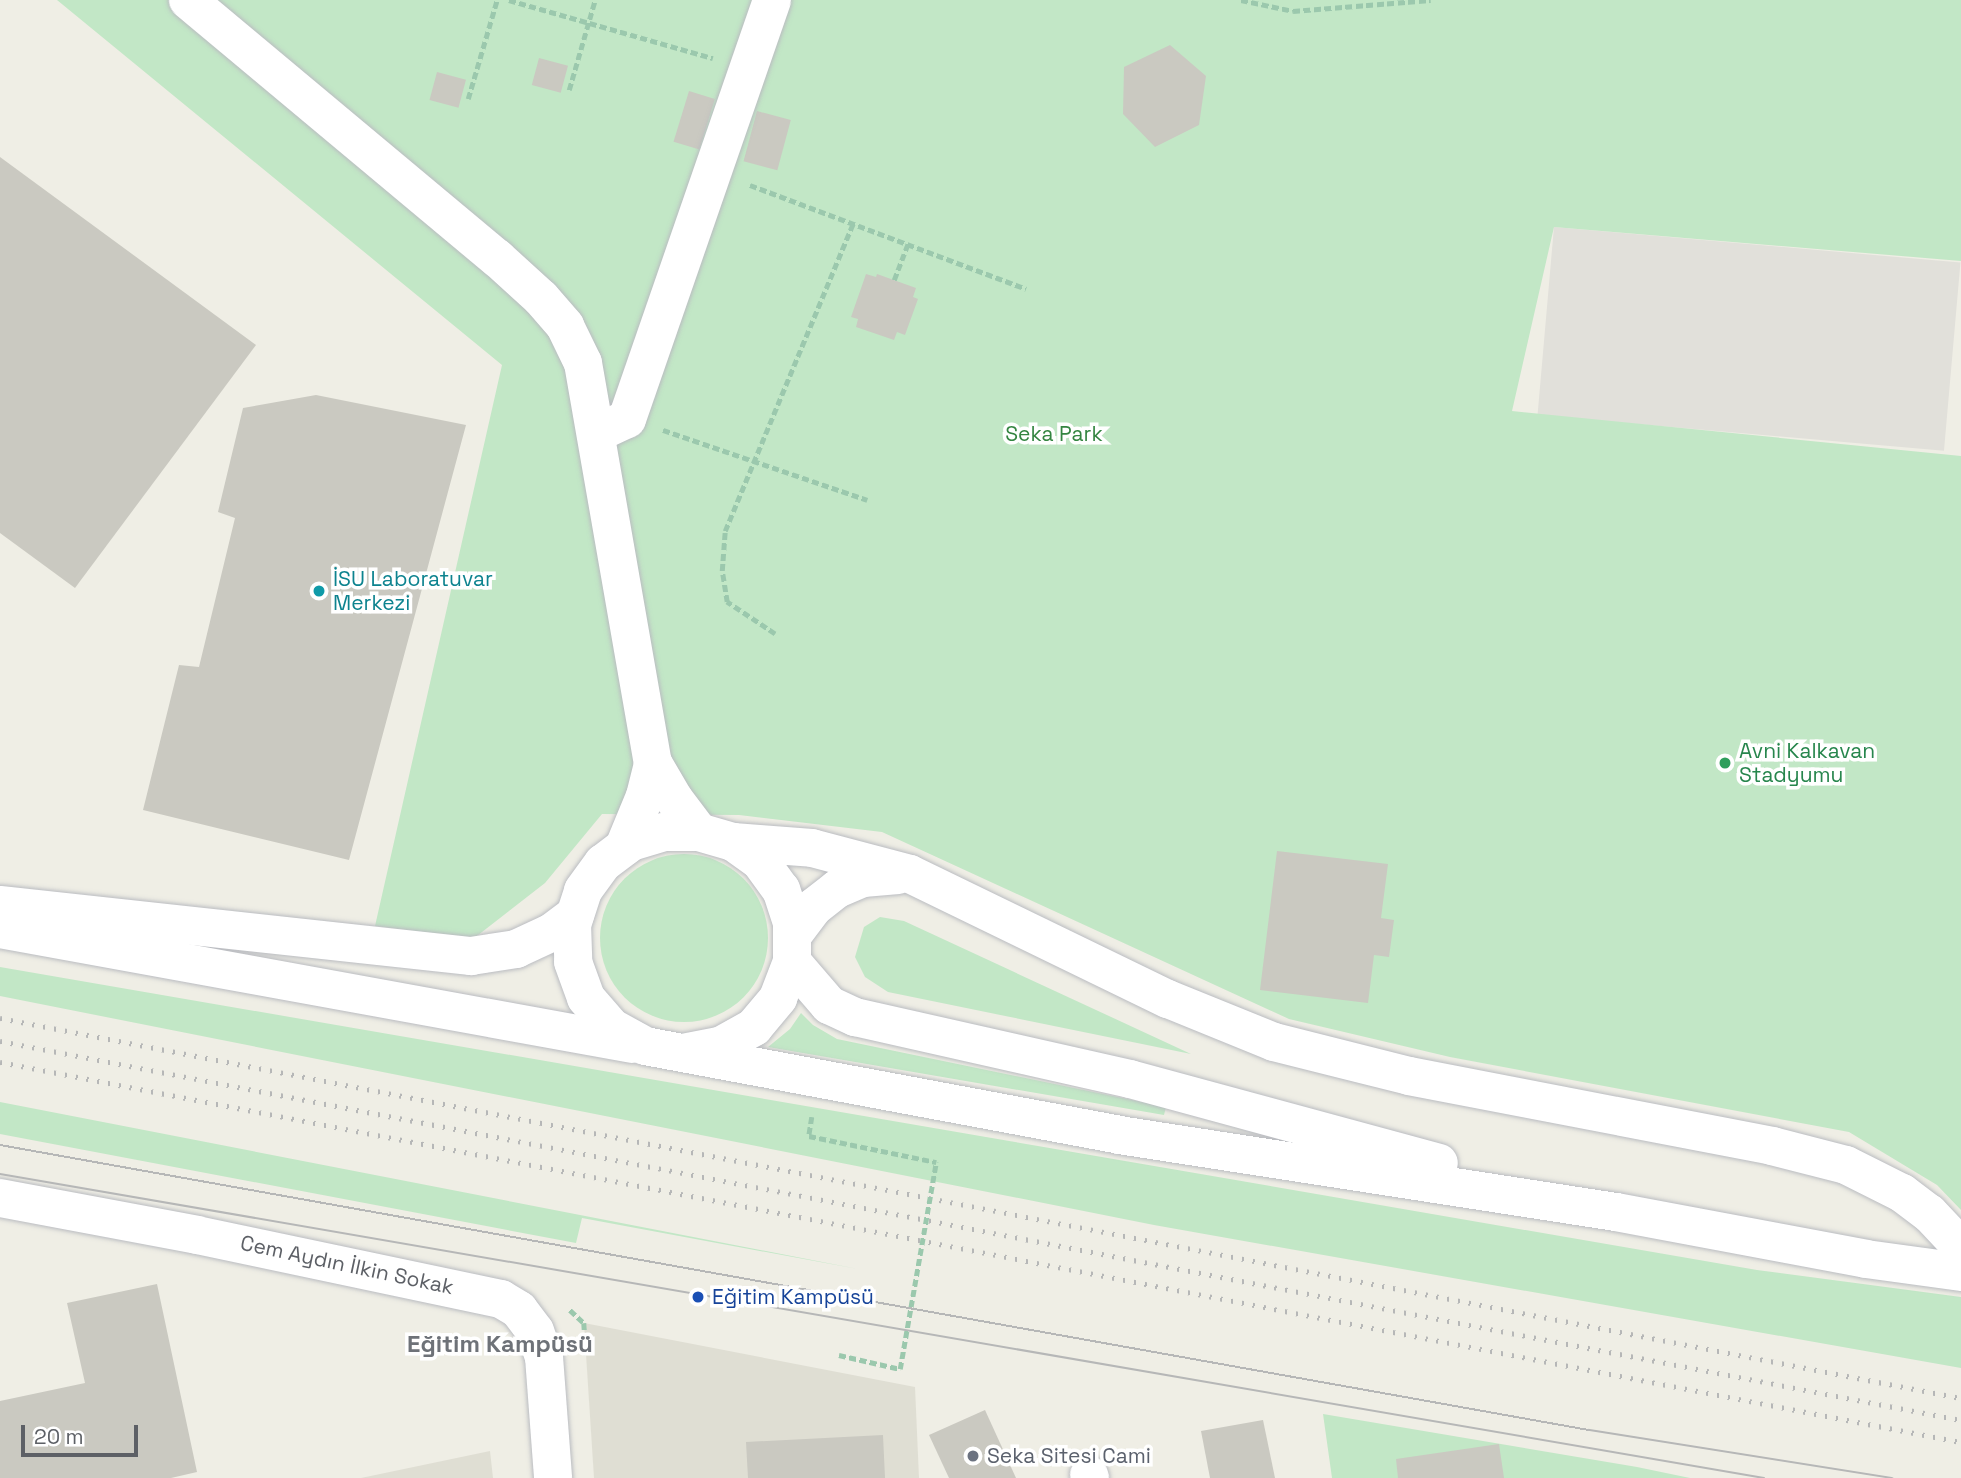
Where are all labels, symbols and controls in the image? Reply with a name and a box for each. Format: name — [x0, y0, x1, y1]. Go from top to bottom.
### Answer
park label: Seka Park — [1005, 421, 1103, 447]
place label: İSU Laboratuvar Merkezi — [333, 566, 493, 616]
marker: İSU Laboratuvar Merkezi — [311, 583, 327, 599]
place label: Avni Kalkavan Stadyumu — [1739, 738, 1875, 788]
marker: Avni Kalkavan Stadyumu — [1717, 755, 1733, 771]
street label: Cem Aydın İlkin Sokak — [238, 1230, 456, 1300]
place label: Eğitim Kampüsü — [712, 1284, 874, 1310]
marker: Eğitim Kampüsü — [690, 1289, 706, 1305]
district label: Eğitim Kampüsü — [407, 1330, 593, 1358]
scale bar — [24, 1412, 142, 1456]
text: 20 m — [34, 1423, 84, 1450]
place label: Seka Sitesi Cami — [987, 1443, 1151, 1469]
marker: Seka Sitesi Cami — [965, 1448, 981, 1464]

